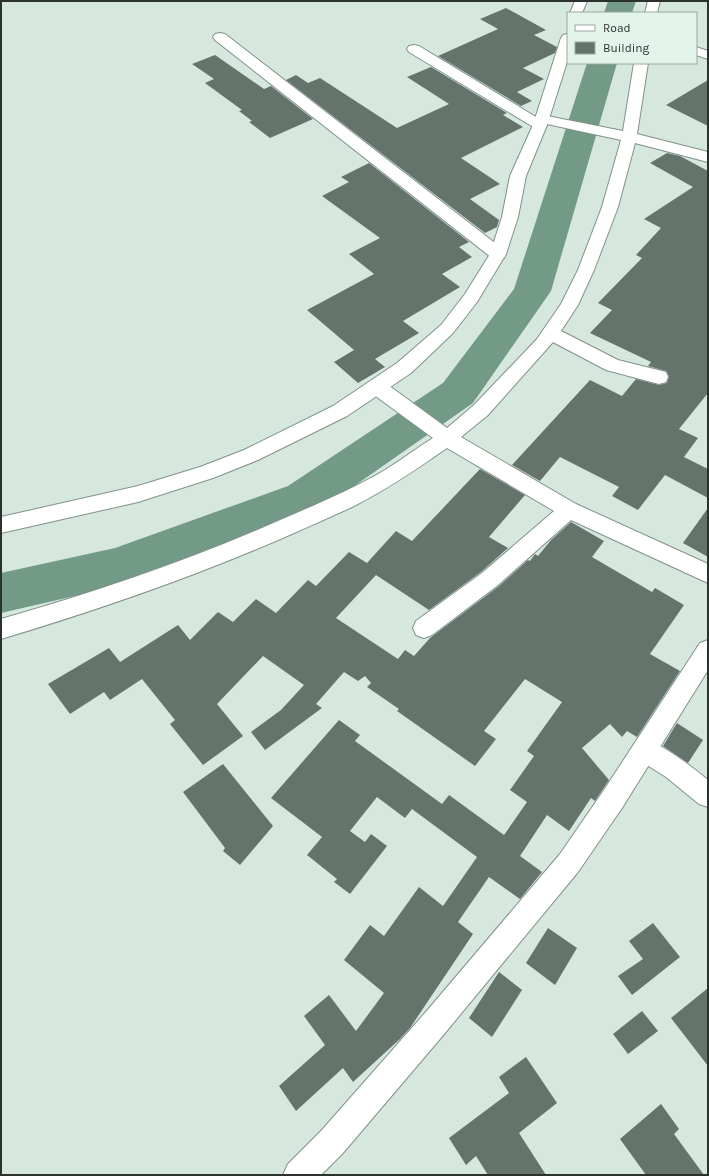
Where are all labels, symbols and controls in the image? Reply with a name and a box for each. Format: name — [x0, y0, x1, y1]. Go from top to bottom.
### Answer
legend — [567, 12, 697, 64]
text: Road — [603, 21, 631, 35]
text: Building — [603, 41, 650, 55]

